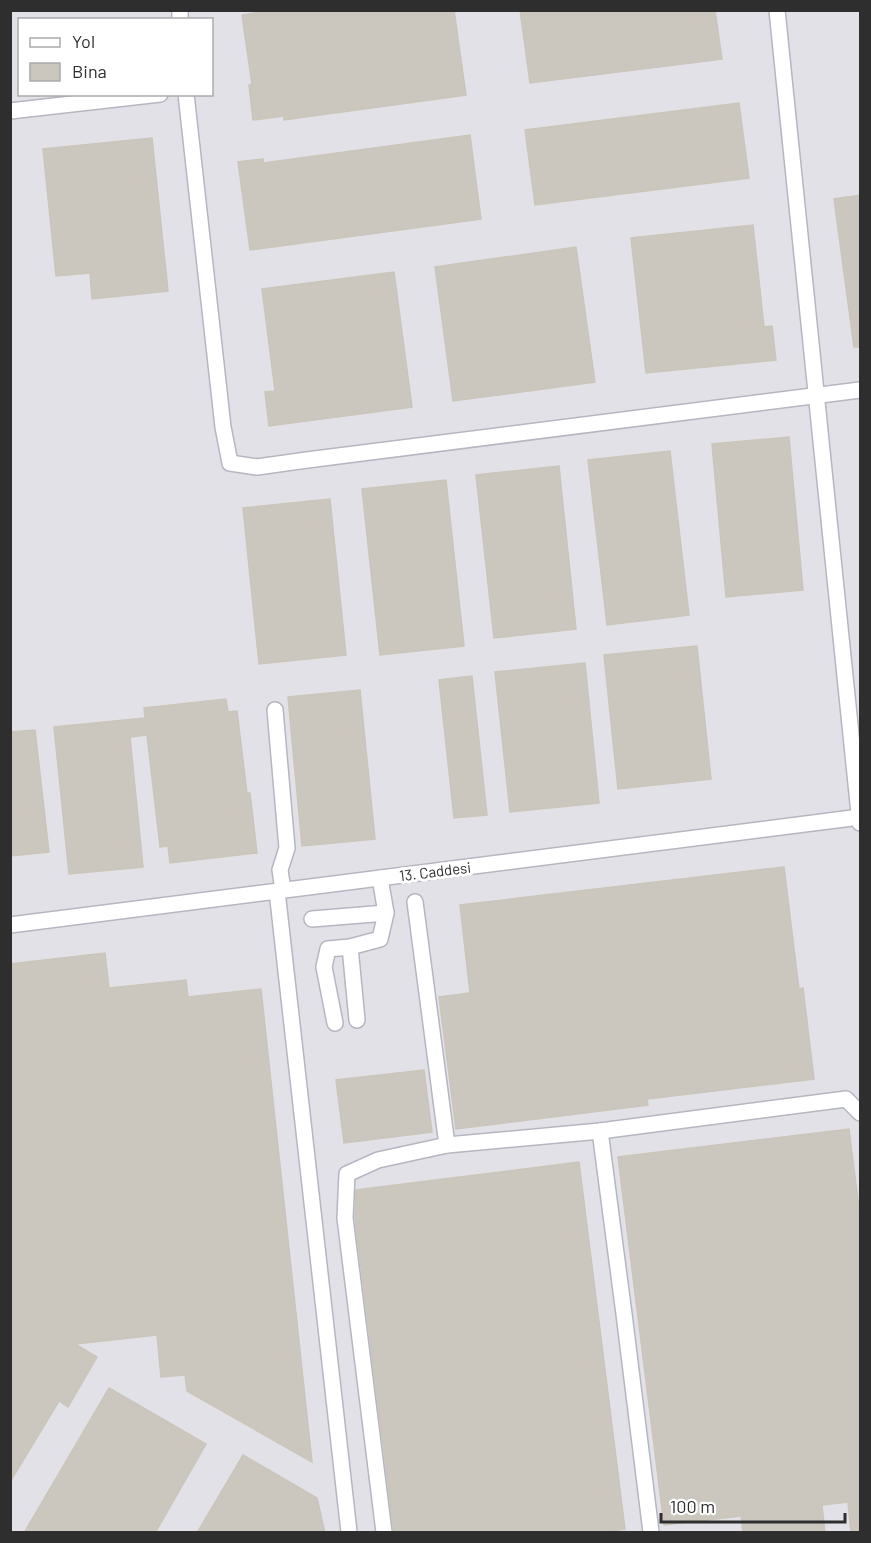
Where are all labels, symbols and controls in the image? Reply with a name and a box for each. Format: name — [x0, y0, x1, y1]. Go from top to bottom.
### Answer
legend — [18, 18, 213, 96]
text: Yol — [72, 30, 95, 52]
text: Bina — [72, 60, 107, 82]
street label: 13. Caddesi — [398, 858, 472, 884]
scale bar — [661, 1486, 846, 1524]
text: 100 m — [670, 1495, 715, 1517]

